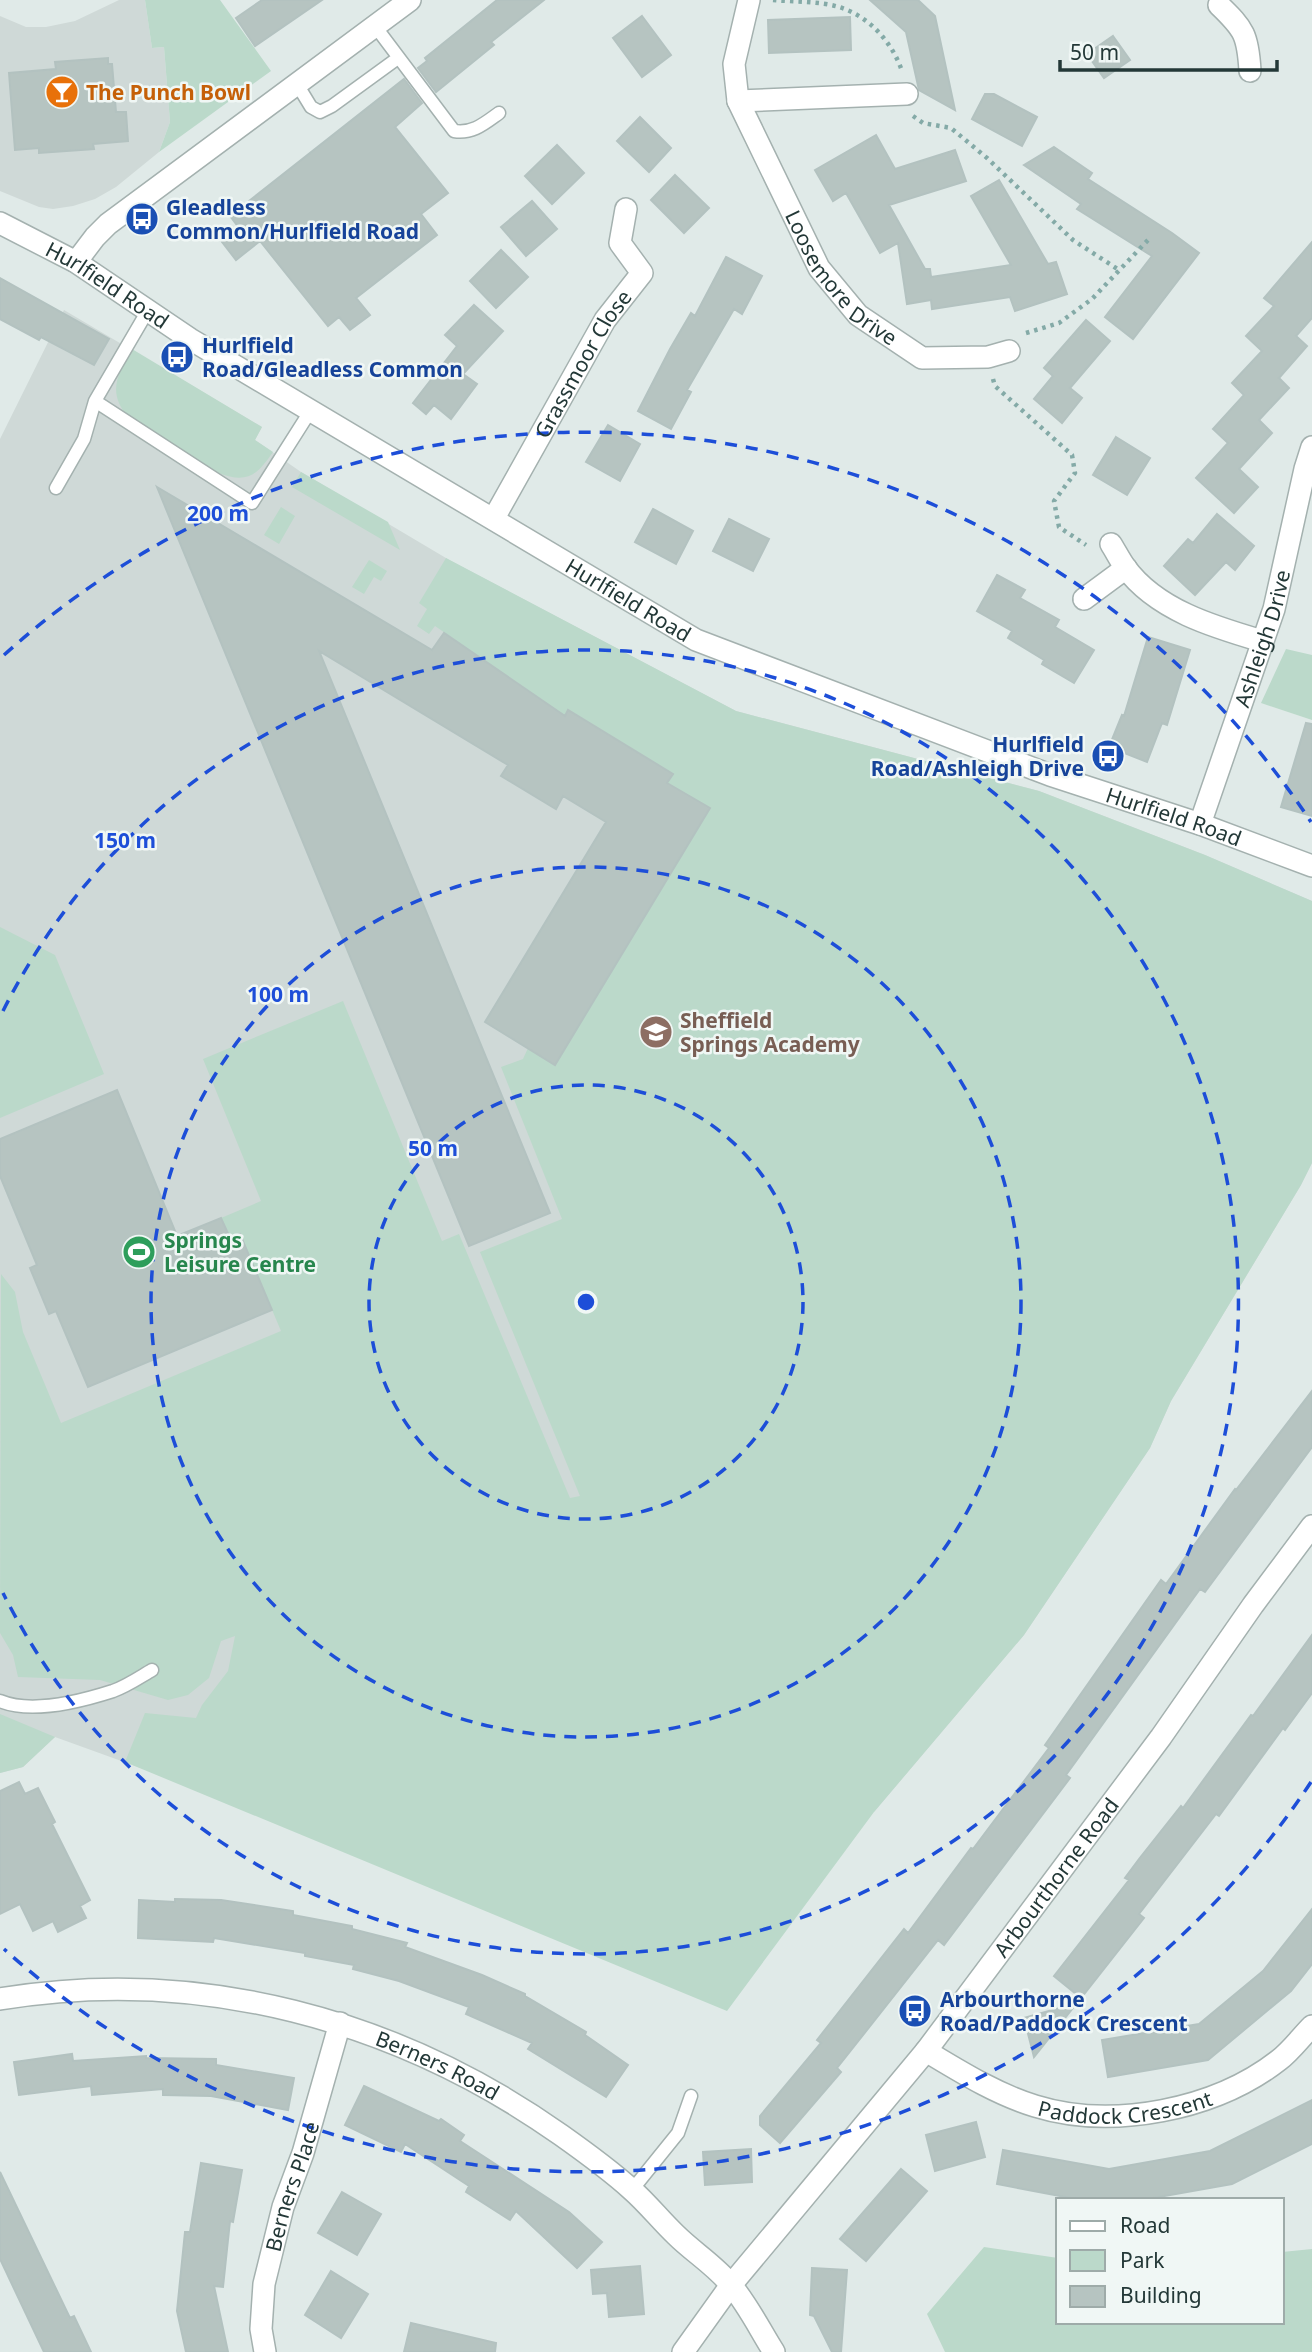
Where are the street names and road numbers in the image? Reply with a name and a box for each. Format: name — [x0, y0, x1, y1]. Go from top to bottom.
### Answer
street label: Loosemore Drive — [779, 205, 903, 351]
street label: Hurlfield Road — [41, 235, 174, 335]
street label: Grassmoor Close — [528, 284, 638, 443]
street label: Hurlfield Road — [560, 552, 696, 648]
street label: Ashleigh Drive — [1227, 567, 1296, 711]
street label: Hurlfield Road — [1102, 780, 1245, 852]
street label: Arbourthorne Road — [987, 1792, 1125, 1963]
street label: Berners Road — [372, 2024, 505, 2106]
street label: Paddock Crescent — [1035, 2084, 1216, 2130]
street label: Berners Place — [259, 2118, 325, 2254]

